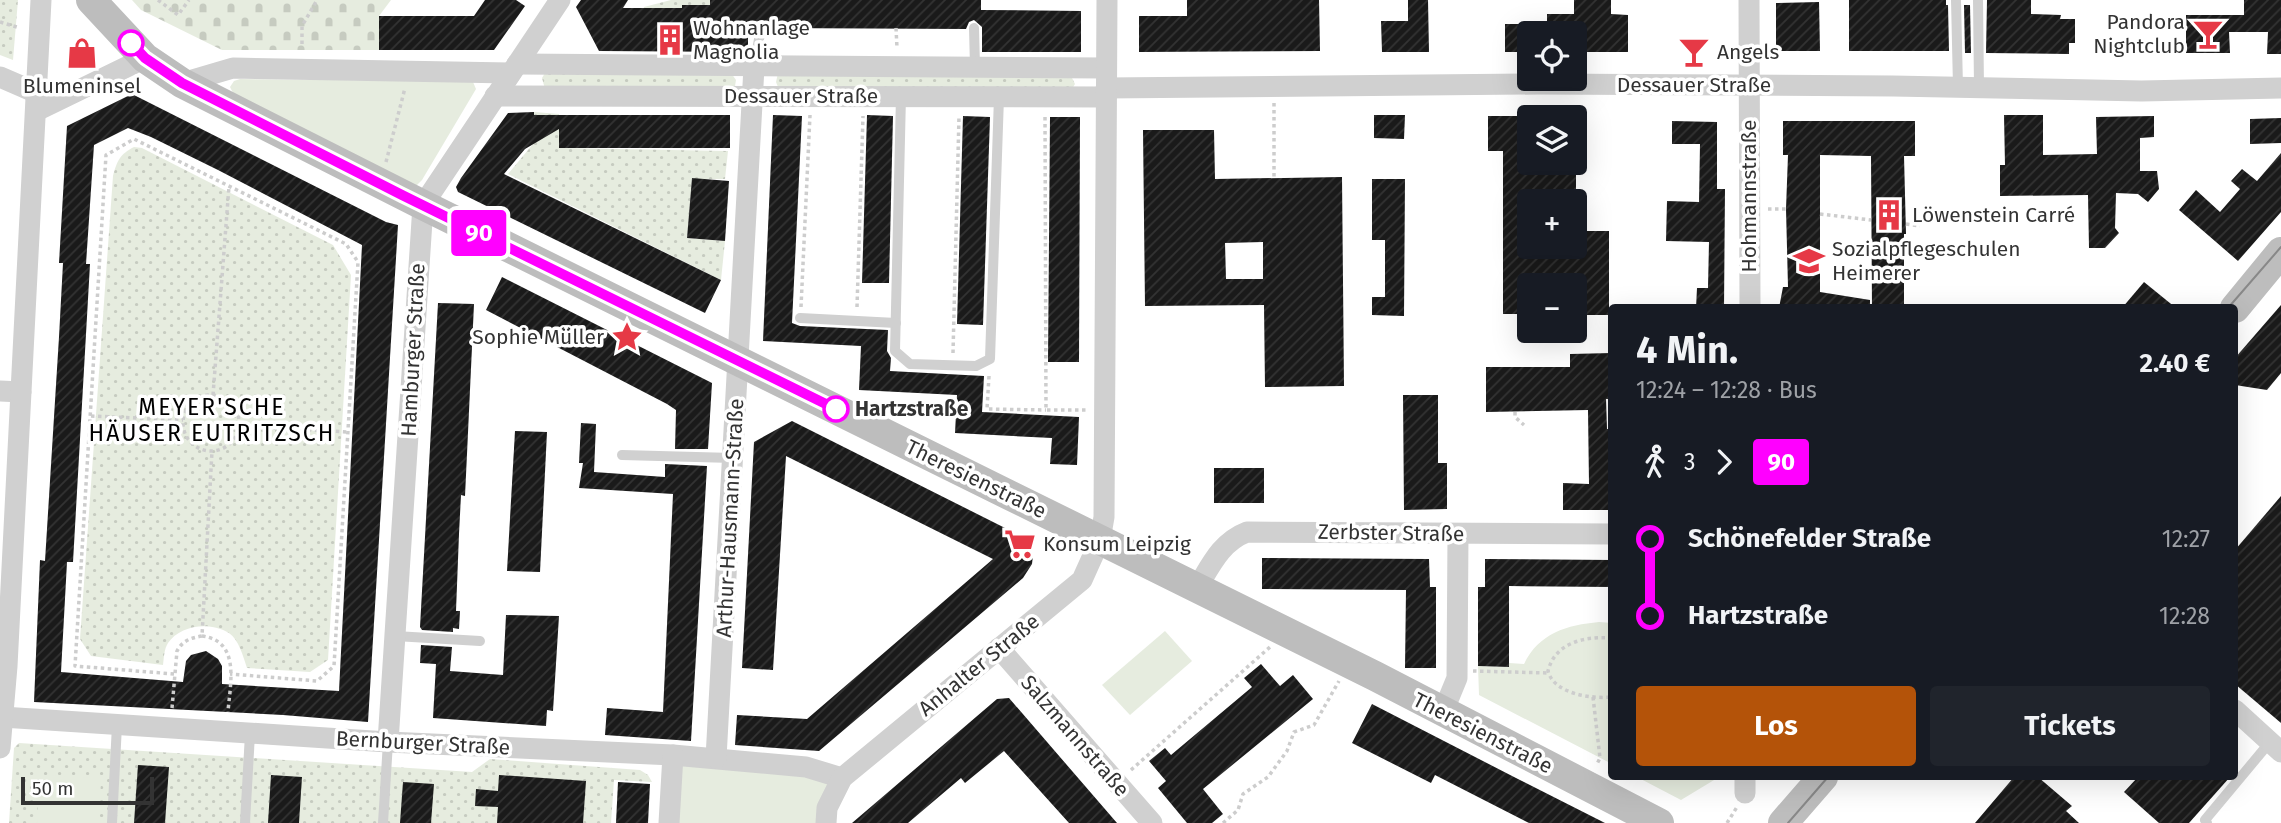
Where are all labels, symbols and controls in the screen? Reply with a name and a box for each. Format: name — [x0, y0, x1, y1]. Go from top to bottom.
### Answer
place label: Pandora Nightclub — [2093, 9, 2185, 59]
place label: Wohnanlage Magnolia — [693, 15, 810, 65]
bar icon: Pandora Nightclub — [2191, 17, 2225, 51]
map controls — [1517, 21, 1587, 343]
button: locate — [1517, 21, 1587, 91]
building icon: Wohnanlage Magnolia — [653, 23, 687, 57]
unlabelled marker — [118, 30, 144, 56]
bar icon: Angels — [1677, 35, 1711, 69]
shop icon: Blumeninsel — [65, 36, 99, 70]
place label: Angels — [1717, 39, 1780, 65]
street label: Dessauer Straße — [1617, 72, 1771, 98]
place label: Blumeninsel — [23, 73, 141, 99]
street label: Dessauer Straße — [724, 83, 878, 109]
button: layers — [1517, 105, 1587, 175]
street label: Hohmannstraße — [1736, 120, 1762, 272]
button: + — [1517, 189, 1587, 259]
building icon: Löwenstein Carré — [1872, 198, 1906, 232]
place label: Löwenstein Carré — [1912, 202, 2075, 228]
line badge: 90 — [448, 210, 510, 256]
text: 90 — [465, 219, 493, 247]
place label: Sozialpflegeschulen Heimerer — [1832, 236, 2020, 286]
school or university icon: Sozialpflegeschulen Heimerer — [1792, 244, 1826, 278]
street label: Hamburger Straße — [395, 263, 431, 437]
button: − — [1517, 273, 1587, 343]
place icon: Sophie Müller — [610, 320, 644, 354]
place label: Sophie Müller — [472, 324, 604, 350]
text: 4 Min. — [1636, 327, 1738, 373]
text: 2.40 € — [2139, 348, 2210, 379]
text: 12:24 – 12:28 · Bus — [1636, 376, 1817, 404]
district label: MEYER'SCHE HÄUSER EUTRITZSCH — [89, 393, 335, 447]
marker: Hartzstraße — [823, 396, 849, 422]
place label: Hartzstraße — [855, 396, 969, 422]
street label: Arthur-Hausmann-Straße — [711, 398, 749, 638]
street label: Theresienstraße — [902, 434, 1050, 524]
icon: walk — [1636, 443, 1674, 481]
icon: forward — [1705, 443, 1743, 481]
text: 3 — [1684, 448, 1695, 476]
text: 90 — [1767, 448, 1795, 476]
street label: Zerbster Straße — [1318, 519, 1464, 547]
text: Schönefelder Straße — [1688, 523, 1931, 554]
text: 12:27 — [2162, 525, 2210, 553]
supermarket icon: Konsum Leipzig — [1003, 527, 1037, 561]
place label: Konsum Leipzig — [1043, 531, 1191, 557]
text: Hartzstraße — [1688, 600, 1828, 631]
text: 12:28 — [2159, 602, 2210, 630]
street label: Anhalter Straße — [913, 608, 1045, 722]
street label: Salzmannstraße — [1015, 670, 1135, 802]
button: Los — [1636, 686, 1916, 766]
button: Tickets — [1930, 686, 2210, 766]
street label: Theresienstraße — [1409, 687, 1557, 779]
street label: Bernburger Straße — [335, 725, 511, 761]
scale bar — [21, 774, 154, 806]
text: 50 m — [32, 777, 73, 800]

